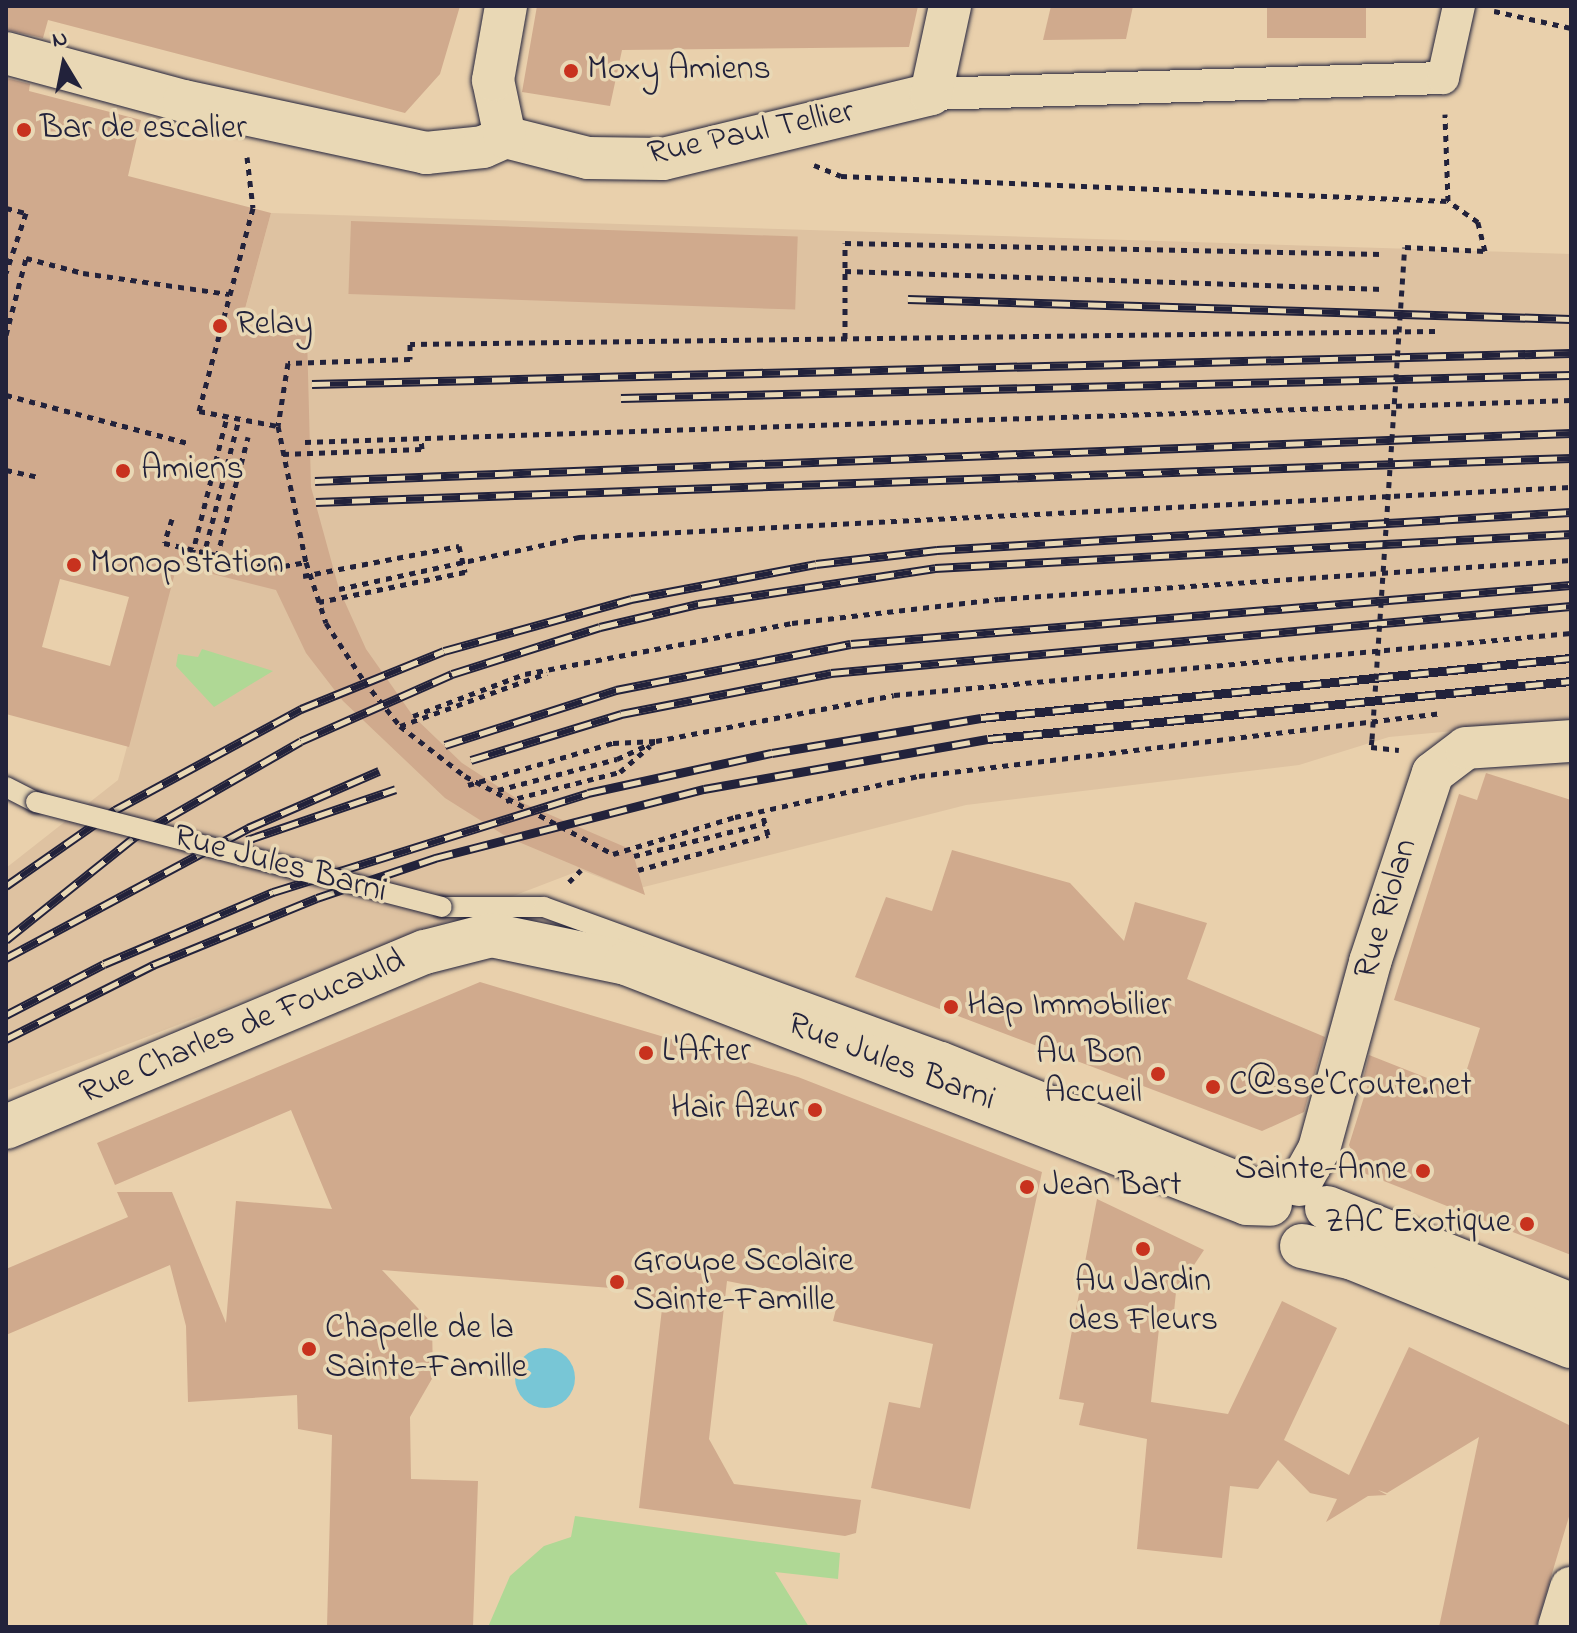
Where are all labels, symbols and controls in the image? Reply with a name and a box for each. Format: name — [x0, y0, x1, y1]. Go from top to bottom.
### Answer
text: N — [50, 23, 70, 57]
north arrow — [24, 24, 104, 104]
place label: Moxy Amiens — [587, 51, 771, 91]
marker: Moxy Amiens — [562, 62, 580, 80]
street label: Rue Paul Tellier — [644, 92, 858, 176]
place label: Bar de escalier — [40, 110, 247, 150]
marker: Bar de escalier — [15, 121, 33, 139]
place label: Relay — [236, 306, 313, 346]
marker: Relay — [211, 317, 229, 335]
place label: Amiens — [141, 451, 244, 491]
marker: Amiens — [112, 460, 134, 482]
place label: Monop'station — [90, 545, 284, 585]
marker: Monop'station — [65, 556, 83, 574]
street label: Rue Jules Barni — [169, 817, 391, 913]
street label: Rue Riolan — [1346, 834, 1428, 984]
street label: Rue Charles de Foucauld — [74, 941, 412, 1115]
place label: Hap Immobilier — [967, 987, 1171, 1027]
marker: Hap Immobilier — [942, 998, 960, 1016]
street label: Rue Jules Barni — [781, 1005, 1001, 1121]
place label: L'After — [662, 1033, 751, 1073]
place label: Au Bon Accueil — [1036, 1034, 1142, 1114]
marker: L'After — [637, 1044, 655, 1062]
marker: Au Bon Accueil — [1149, 1065, 1167, 1083]
place label: C@sse'Croute.net — [1229, 1067, 1472, 1107]
marker: C@sse'Croute.net — [1204, 1078, 1222, 1096]
place label: Hair Azur — [671, 1090, 799, 1130]
marker: Hair Azur — [806, 1101, 824, 1119]
place label: Sainte-Anne — [1235, 1151, 1407, 1191]
marker: Sainte-Anne — [1414, 1162, 1432, 1180]
place label: Jean Bart — [1043, 1167, 1182, 1207]
marker: Jean Bart — [1018, 1178, 1036, 1196]
place label: ZAC Exotique — [1325, 1204, 1511, 1244]
marker: ZAC Exotique — [1518, 1215, 1536, 1233]
marker: Au Jardin des Fleurs — [1134, 1240, 1152, 1258]
place label: Groupe Scolaire Sainte-Famille — [633, 1242, 854, 1322]
place label: Au Jardin des Fleurs — [1068, 1262, 1218, 1342]
marker: Groupe Scolaire Sainte-Famille — [608, 1273, 626, 1291]
place label: Chapelle de la Sainte-Famille — [325, 1309, 527, 1388]
marker: Chapelle de la Sainte-Famille — [300, 1340, 318, 1358]

